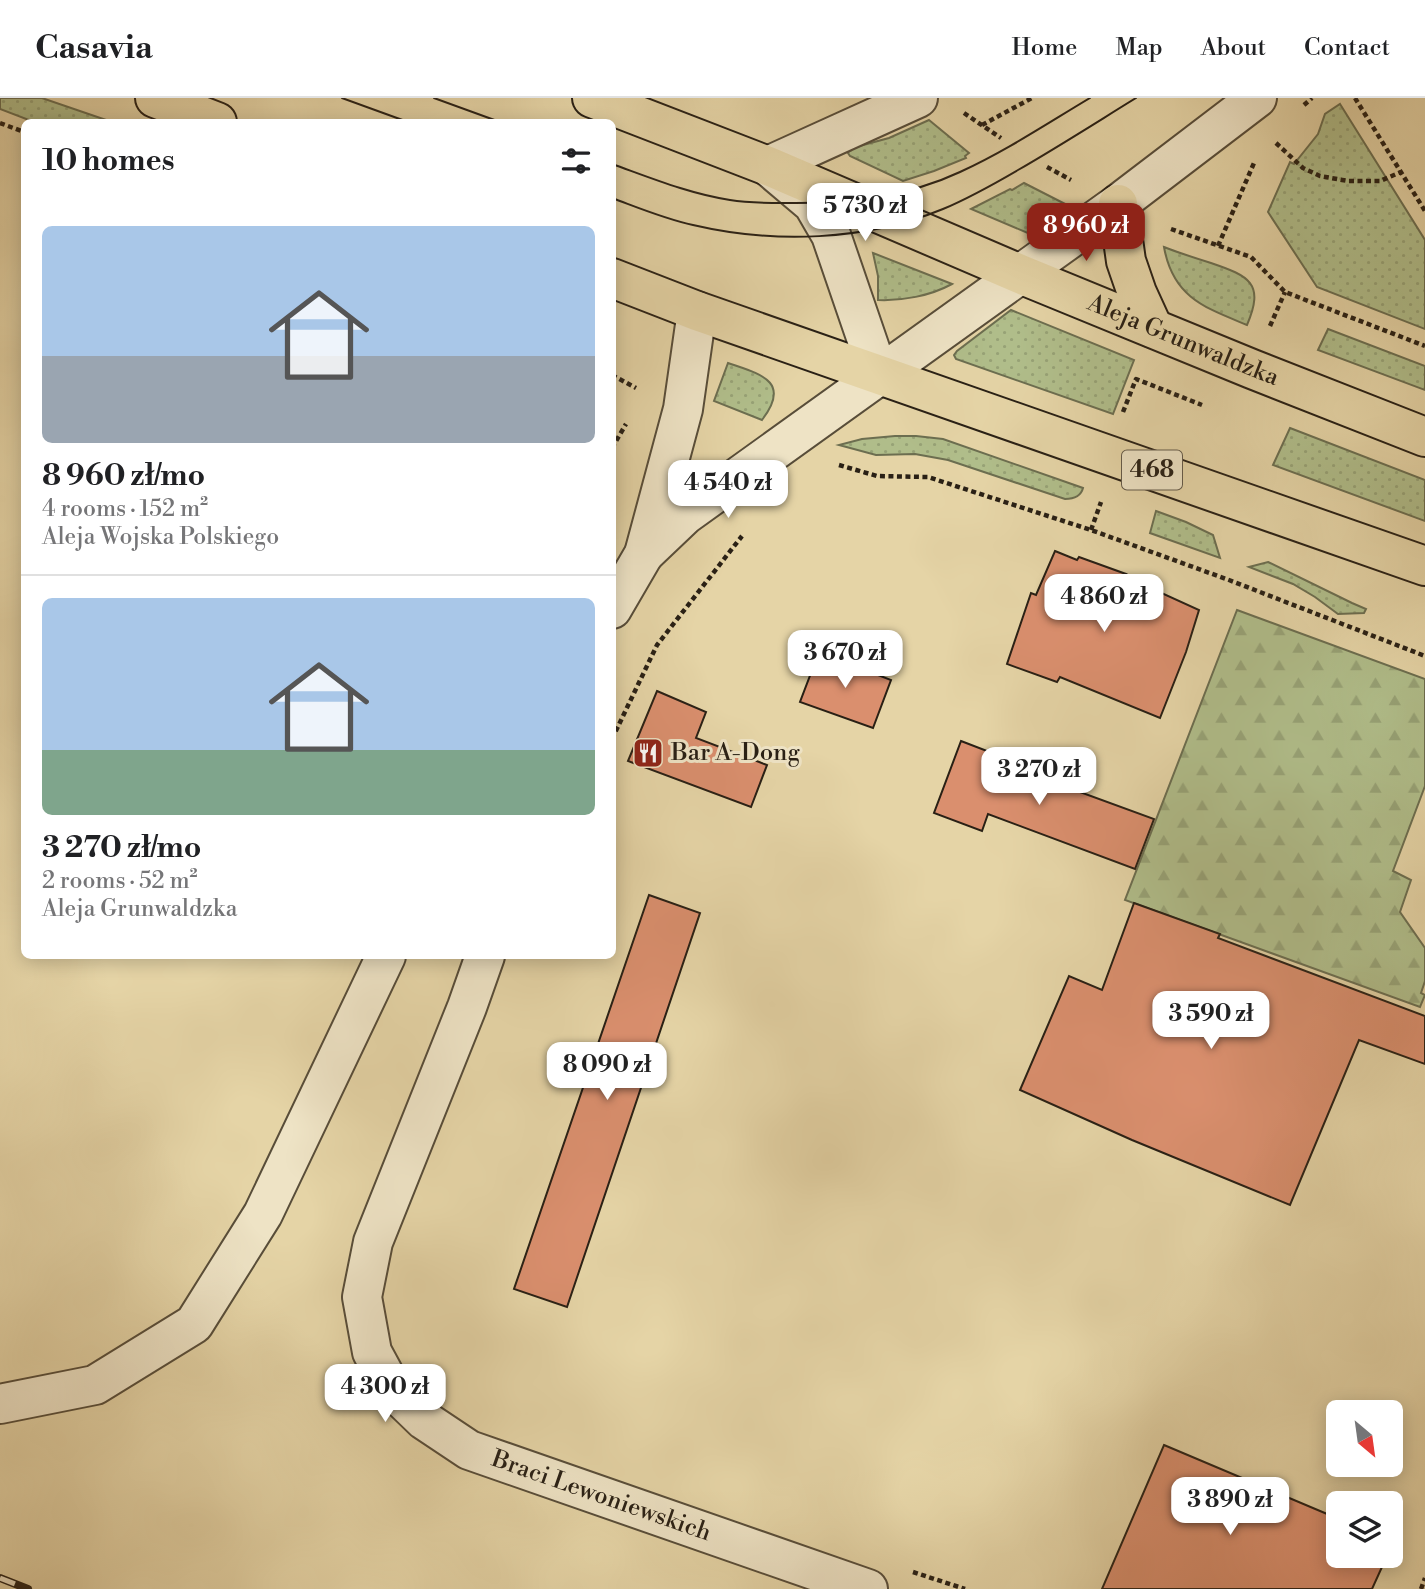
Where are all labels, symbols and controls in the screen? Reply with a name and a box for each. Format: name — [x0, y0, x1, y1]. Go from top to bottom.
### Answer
text: Casavia — [35, 28, 153, 69]
text: Home — [1012, 33, 1077, 63]
text: Map — [1115, 33, 1163, 63]
text: About — [1201, 33, 1266, 63]
text: Contact — [1304, 33, 1390, 63]
text: 10 homes — [42, 142, 175, 180]
icon: filters — [557, 142, 595, 180]
pin: 5 730 zł — [793, 184, 937, 243]
text: 5 730 zł — [823, 192, 907, 220]
pin: 8 960 zł — [1014, 204, 1158, 263]
text: 8 960 zł — [1043, 212, 1129, 240]
icon: home — [256, 272, 382, 398]
street label: Aleja Grunwaldzka — [1082, 288, 1284, 393]
road number: 468 — [1122, 450, 1182, 490]
text: 8 960 zł/mo — [42, 457, 205, 495]
pin: 4 540 zł — [656, 460, 800, 520]
text: 4 540 zł — [684, 469, 772, 497]
text: 4 rooms · 152 m² — [42, 495, 208, 523]
text: Aleja Wojska Polskiego — [42, 523, 279, 551]
pin: 4 860 zł — [1032, 574, 1176, 634]
text: 4 860 zł — [1060, 583, 1148, 611]
pin: 3 670 zł — [773, 630, 917, 690]
text: 3 670 zł — [804, 639, 886, 667]
icon: home — [256, 644, 382, 770]
restaurant icon: Bar A-Dong — [631, 736, 665, 770]
place label: Bar A-Dong — [670, 738, 800, 768]
pin: 3 270 zł — [967, 748, 1111, 807]
text: 3 270 zł — [997, 756, 1081, 784]
text: 3 270 zł/mo — [42, 829, 202, 867]
text: 2 rooms · 52 m² — [42, 867, 198, 895]
text: Aleja Grunwaldzka — [42, 895, 237, 923]
pin: 3 590 zł — [1139, 992, 1283, 1051]
text: 3 590 zł — [1168, 1000, 1254, 1028]
pin: 8 090 zł — [535, 1042, 679, 1102]
text: 8 090 zł — [563, 1051, 651, 1079]
pin: 4 300 zł — [313, 1364, 457, 1424]
text: 4 300 zł — [341, 1373, 429, 1401]
north arrow — [1326, 1400, 1404, 1477]
map controls — [1326, 1400, 1403, 1568]
street label: Braci Lewoniewskich — [487, 1444, 715, 1548]
pin: 3 890 zł — [1158, 1478, 1302, 1537]
text: 3 890 zł — [1187, 1486, 1273, 1514]
button: layers — [1326, 1491, 1403, 1568]

